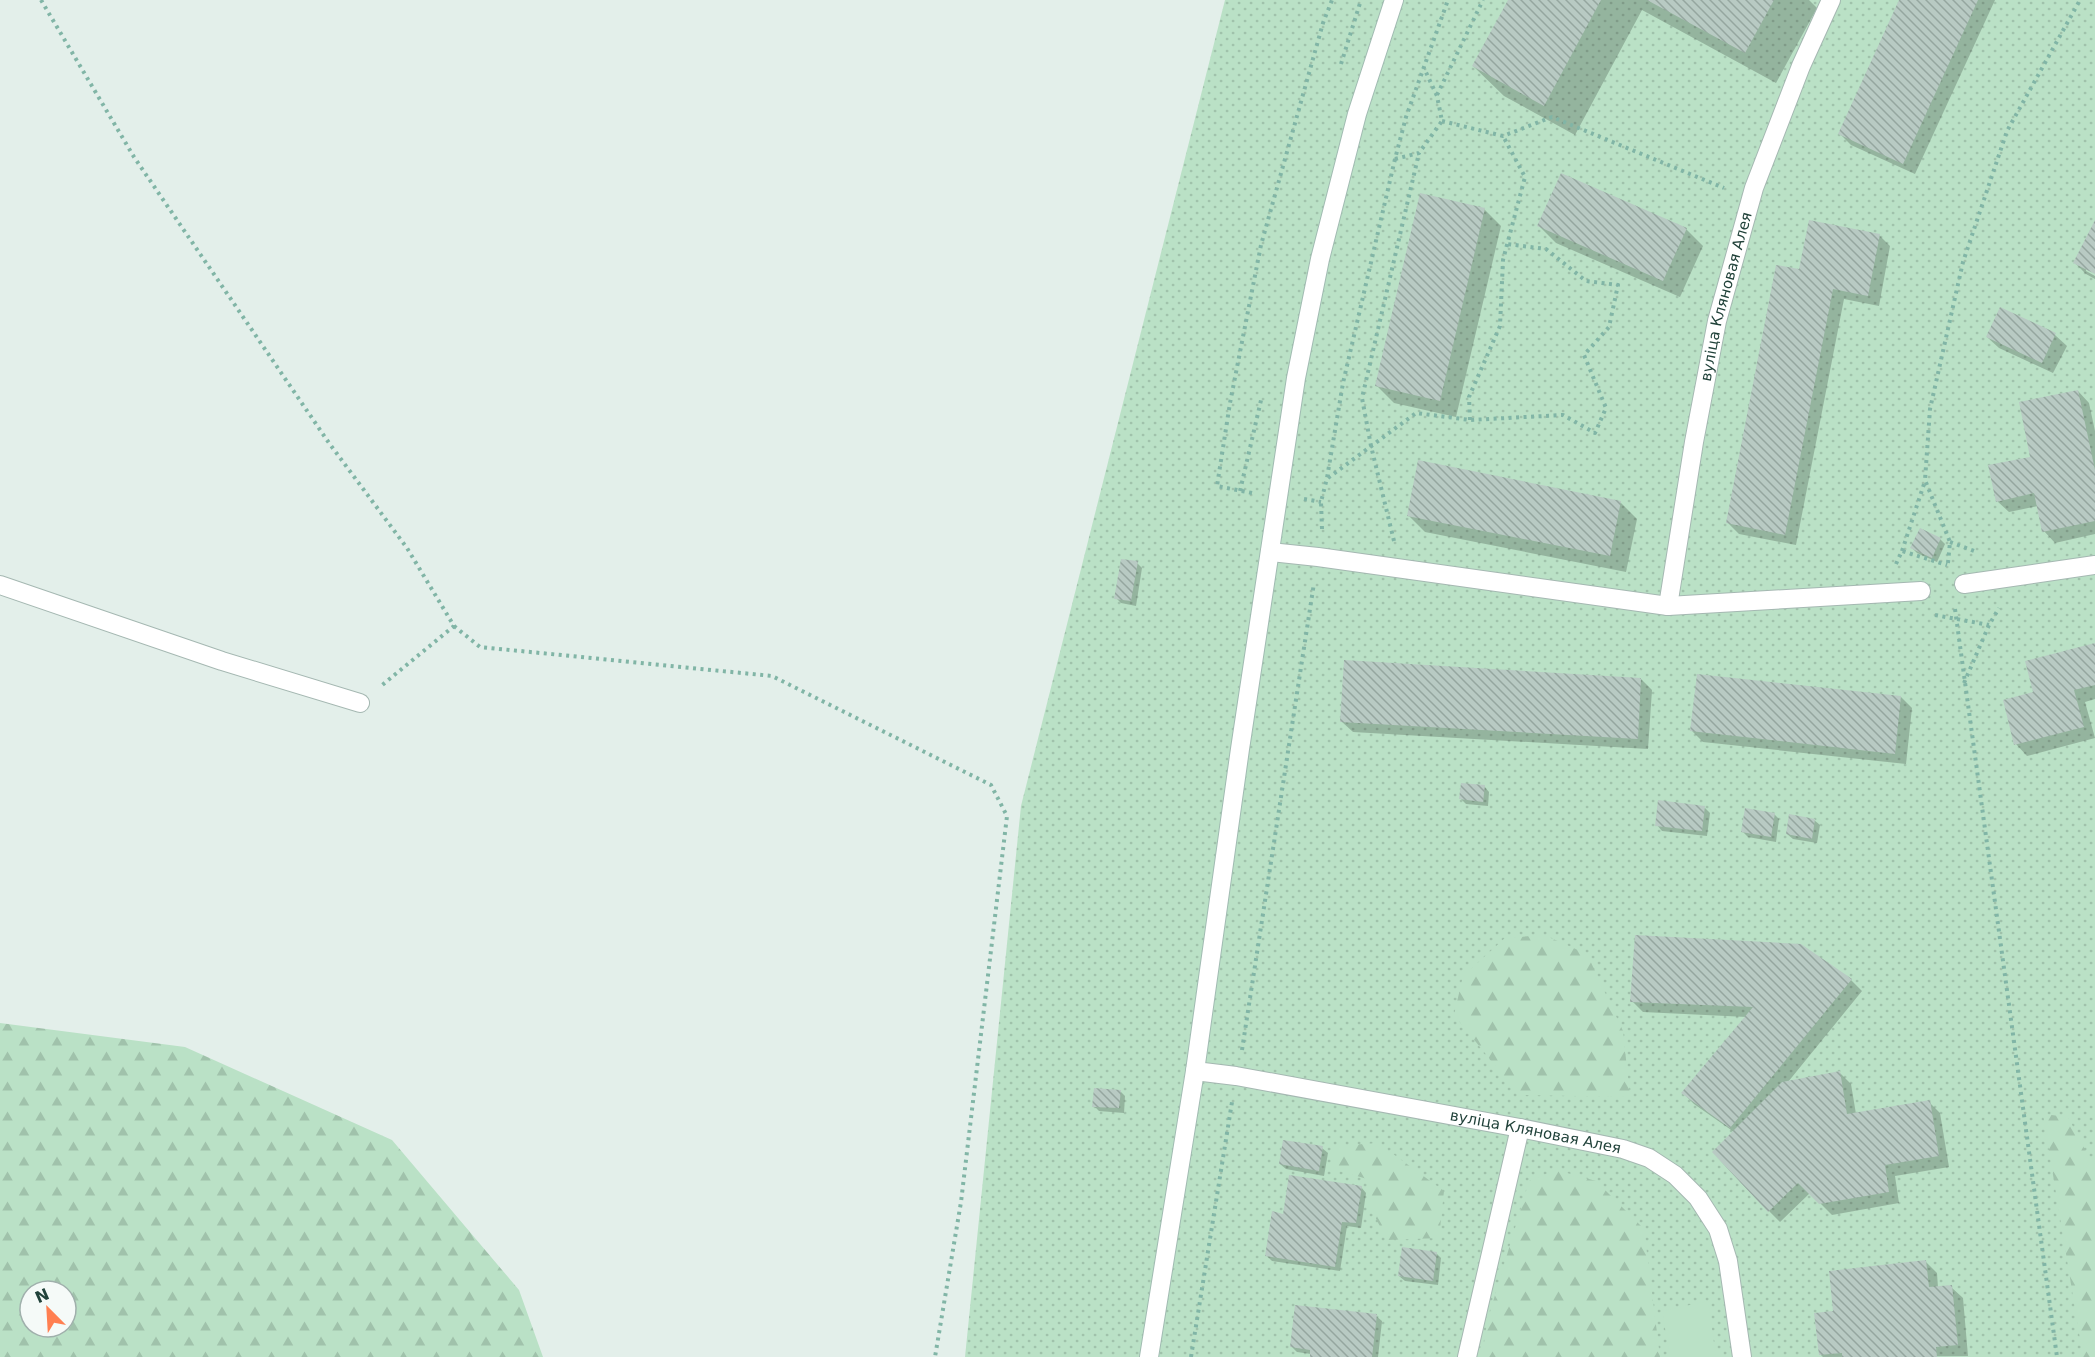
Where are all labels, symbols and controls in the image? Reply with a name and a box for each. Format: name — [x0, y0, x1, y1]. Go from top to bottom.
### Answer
street label: вуліца Кляновая Алея — [1697, 210, 1756, 383]
street label: вуліца Кляновая Алея — [1449, 1106, 1623, 1157]
north arrow — [18, 1279, 78, 1339]
text: N — [32, 1284, 52, 1307]

